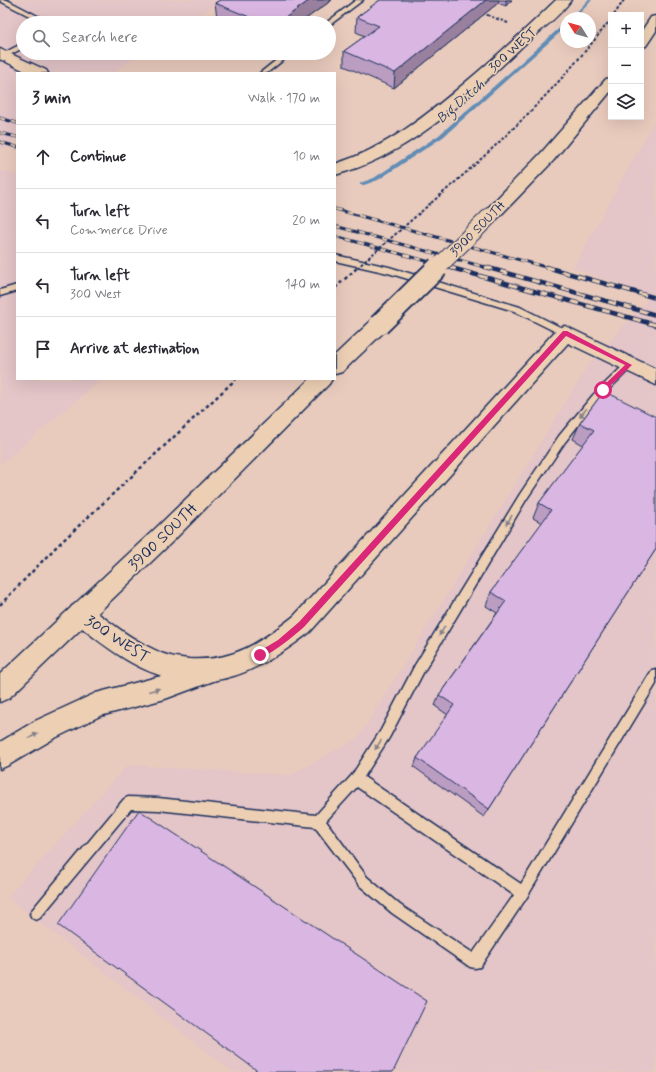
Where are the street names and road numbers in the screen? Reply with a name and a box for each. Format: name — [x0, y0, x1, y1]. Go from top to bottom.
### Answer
street label: 300 WEST — [485, 24, 541, 76]
street label: 3900 SOUTH — [446, 197, 510, 261]
street label: 3900 SOUTH — [124, 498, 203, 576]
street label: 300 WEST — [81, 611, 154, 668]

